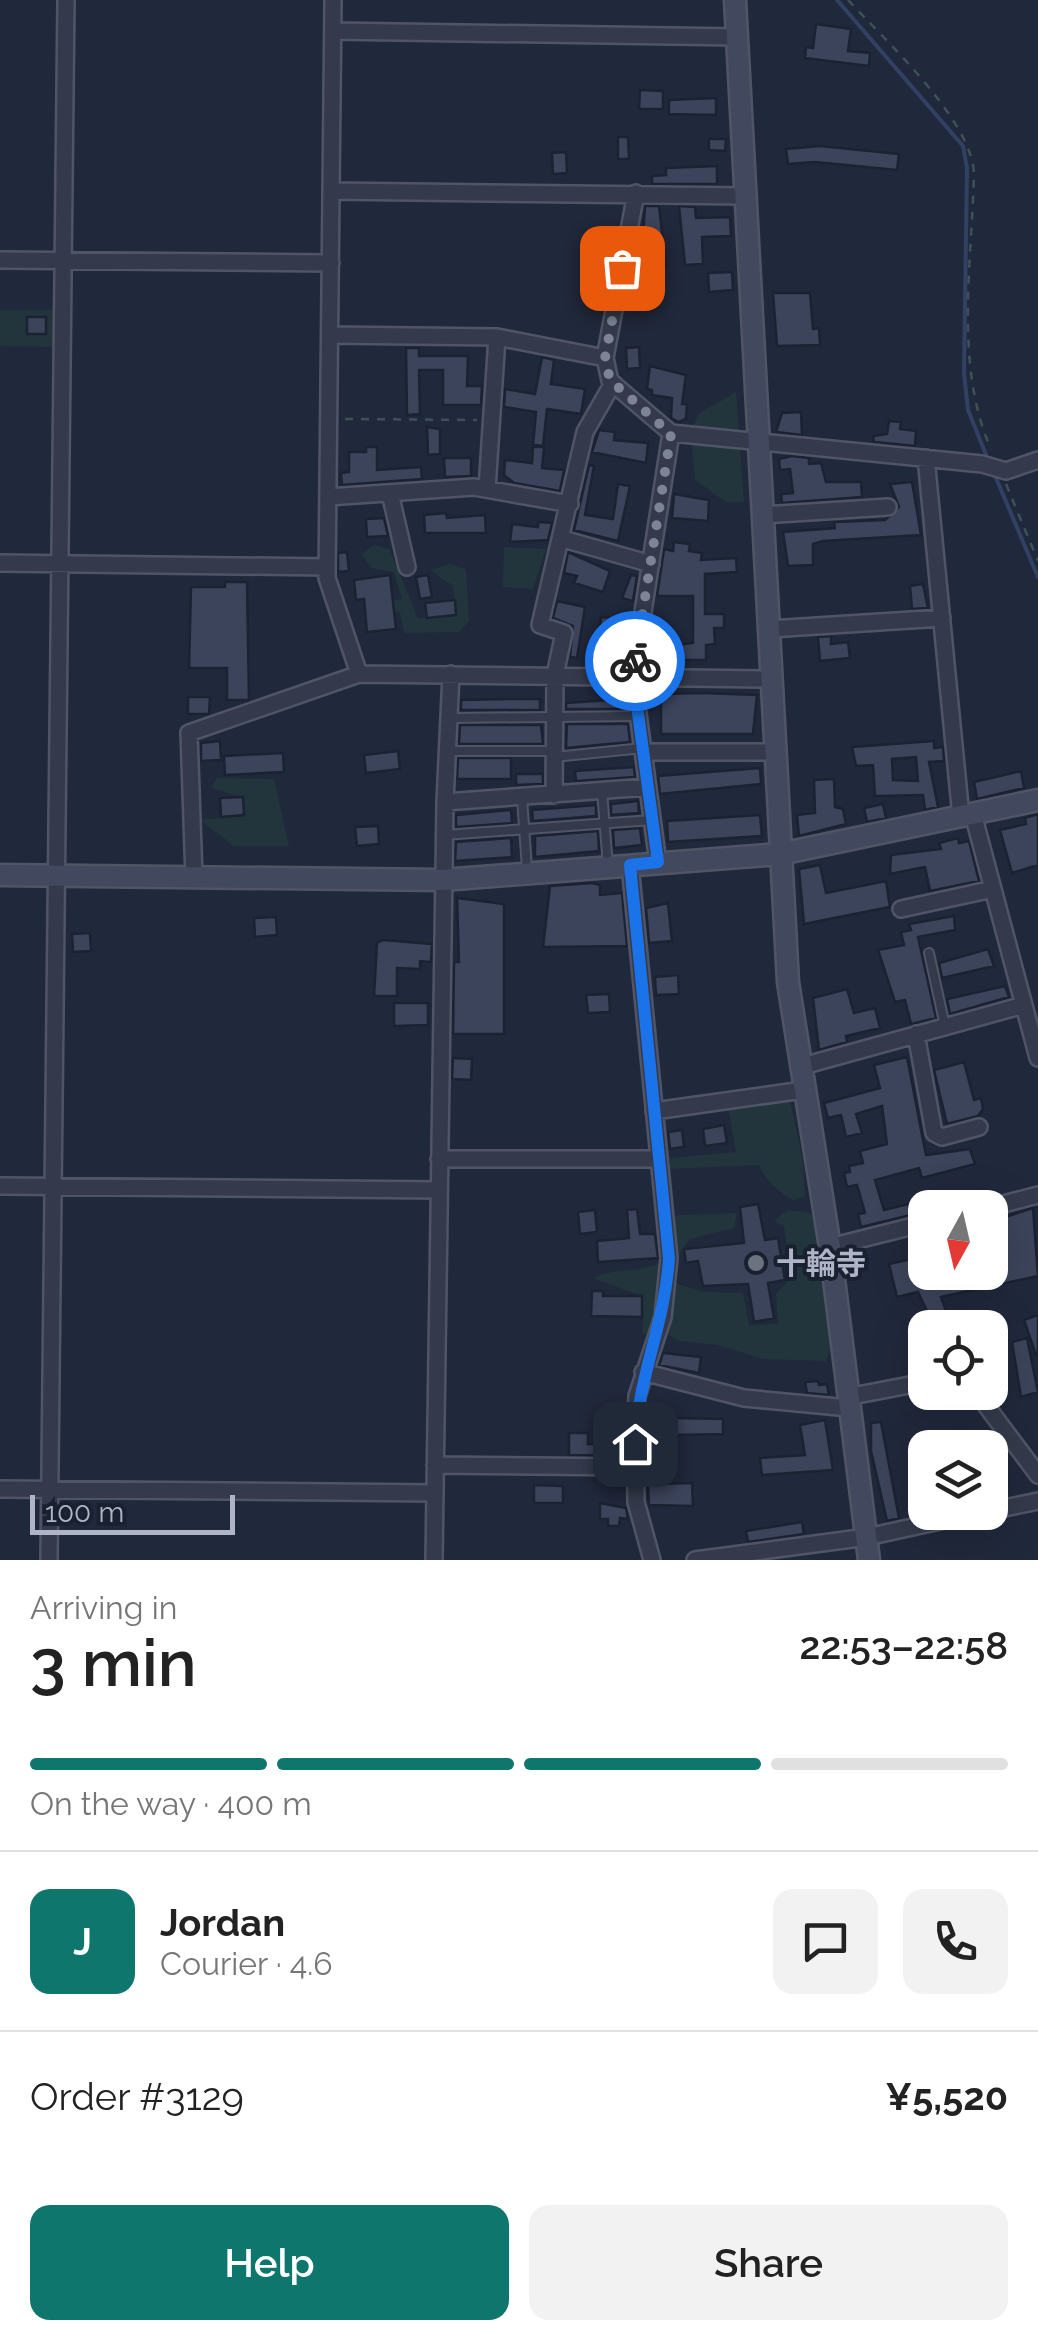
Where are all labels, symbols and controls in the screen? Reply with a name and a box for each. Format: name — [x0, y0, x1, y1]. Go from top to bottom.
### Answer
pin — [580, 226, 665, 311]
icon: bag — [595, 241, 650, 296]
courier — [585, 611, 685, 711]
icon: bike — [608, 634, 663, 689]
north arrow — [908, 1190, 1008, 1290]
map controls — [908, 1190, 1008, 1530]
place label: 十輪寺 — [776, 1246, 866, 1281]
marker: 十輪寺 — [745, 1252, 767, 1274]
button: locate — [908, 1310, 1008, 1410]
pin — [593, 1402, 678, 1487]
icon: home — [608, 1417, 663, 1472]
button: layers — [908, 1430, 1008, 1530]
scale bar — [30, 1490, 235, 1534]
text: 100 m — [45, 1496, 124, 1529]
text: Arriving in — [30, 1589, 177, 1626]
text: 22:53–22:58 — [800, 1623, 1008, 1668]
text: 3 min — [30, 1625, 197, 1701]
text: On the way · 400 m — [30, 1785, 312, 1822]
button: chat — [773, 1889, 878, 1994]
button: phone — [903, 1889, 1008, 1994]
text: Jordan — [160, 1900, 285, 1945]
text: J — [73, 1919, 92, 1964]
text: Courier · 4.6 — [160, 1945, 333, 1982]
text: Order #3129 — [30, 2074, 244, 2119]
text: ¥5,520 — [885, 2074, 1008, 2119]
button: Help — [30, 2205, 509, 2320]
button: Share — [529, 2205, 1008, 2320]

